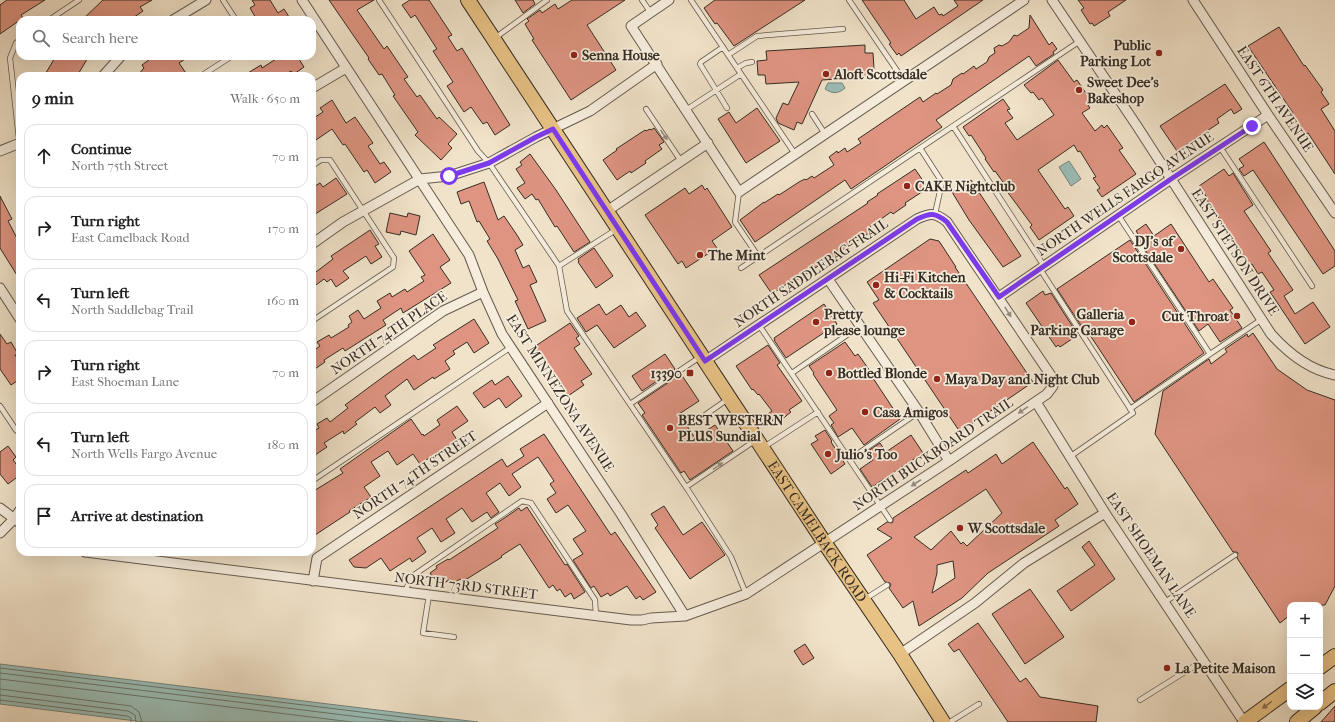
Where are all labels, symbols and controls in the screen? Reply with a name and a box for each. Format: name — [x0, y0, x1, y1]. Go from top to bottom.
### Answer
search box — [16, 16, 316, 60]
icon: search — [30, 27, 52, 49]
text: Search here — [62, 29, 138, 47]
place label: Public Parking Lot — [1080, 37, 1152, 70]
street label: EAST 6TH AVENUE — [1233, 43, 1317, 156]
place label: Senna House — [582, 47, 660, 64]
marker: Public Parking Lot — [1154, 48, 1164, 58]
marker: Senna House — [569, 50, 579, 60]
place label: Aloft Scottsdale — [833, 66, 927, 83]
marker: Aloft Scottsdale — [821, 69, 831, 79]
place label: Sweet Dee's Bakeshop — [1087, 74, 1159, 107]
marker: Sweet Dee's Bakeshop — [1074, 85, 1084, 95]
text: 9 min — [32, 88, 74, 108]
text: Walk · 650 m — [230, 91, 300, 106]
route end — [1243, 117, 1261, 135]
street label: NORTH WELLS FARGO AVENUE — [1033, 128, 1217, 260]
one-way arrow — [660, 129, 668, 140]
text: Continue — [71, 140, 131, 158]
icon: ahead — [33, 145, 55, 167]
text: 70 m — [272, 149, 299, 164]
text: North 75th Street — [71, 158, 168, 173]
route start — [440, 167, 458, 185]
place label: CAKE Nightclub — [915, 178, 1016, 195]
marker: CAKE Nightclub — [902, 181, 912, 191]
street label: EAST STETSON DRIVE — [1188, 185, 1283, 319]
text: Turn right — [71, 212, 140, 230]
street label: NORTH SADDLEBAG TRAIL — [731, 215, 892, 331]
icon: right — [33, 217, 55, 239]
text: 170 m — [267, 221, 299, 236]
text: East Camelback Road — [71, 230, 190, 245]
place label: DJ's of Scottsdale — [1113, 233, 1176, 266]
marker: DJ's of Scottsdale — [1176, 244, 1186, 254]
place label: The Mint — [707, 247, 766, 264]
marker: The Mint — [695, 250, 705, 260]
place label: Hi-Fi Kitchen & Cocktails — [884, 269, 967, 302]
marker: Hi-Fi Kitchen & Cocktails — [871, 280, 881, 290]
text: Turn left — [71, 284, 129, 302]
street label: NORTH 74TH PLACE — [328, 288, 451, 378]
icon: left — [33, 289, 55, 311]
text: 160 m — [267, 293, 299, 308]
text: North Saddlebag Trail — [71, 302, 194, 317]
place label: Pretty please lounge — [823, 306, 905, 339]
one-way arrow — [1005, 306, 1012, 318]
place label: Galleria Parking Garage — [1030, 306, 1125, 339]
place label: Cut Throat — [1162, 308, 1230, 325]
street label: EAST MINNEZONA AVENUE — [503, 311, 618, 475]
marker: Cut Throat — [1232, 311, 1242, 321]
marker: Pretty please lounge — [811, 317, 821, 327]
marker: Galleria Parking Garage — [1127, 317, 1137, 327]
text: Turn right — [71, 356, 140, 374]
icon: right — [33, 361, 55, 383]
text: 70 m — [272, 365, 299, 380]
place label: 13390 — [650, 365, 682, 382]
place label: Bottled Blonde — [837, 365, 927, 382]
marker: 13390 — [685, 368, 695, 378]
marker: Bottled Blonde — [824, 368, 834, 378]
place label: Maya Day and Night Club — [944, 371, 1100, 388]
text: East Shoeman Lane — [71, 374, 179, 389]
marker: Maya Day and Night Club — [932, 374, 942, 384]
street label: NORTH BUCKBOARD TRAIL — [850, 394, 1017, 514]
place label: Casa Amigos — [873, 404, 949, 421]
one-way arrow — [1018, 406, 1029, 414]
marker: Casa Amigos — [860, 407, 870, 417]
place label: BEST WESTERN PLUS Sundial — [678, 412, 784, 445]
marker: BEST WESTERN PLUS Sundial — [665, 423, 675, 433]
street label: NORTH 74TH STREET — [350, 427, 481, 523]
text: Turn left — [71, 428, 129, 446]
icon: left — [33, 433, 55, 455]
text: 180 m — [267, 437, 299, 452]
text: North Wells Fargo Avenue — [71, 446, 217, 461]
place label: Julio's Too — [834, 446, 897, 463]
marker: Julio's Too — [823, 449, 833, 459]
street label: EAST CAMELBACK ROAD — [764, 457, 871, 606]
one-way arrow — [712, 462, 724, 469]
one-way arrow — [911, 479, 921, 487]
street label: EAST SHOEMAN LANE — [1103, 489, 1199, 621]
icon: arrive — [33, 505, 55, 527]
text: Arrive at destination — [71, 507, 203, 525]
place label: W Scottsdale — [967, 520, 1045, 537]
marker: W Scottsdale — [955, 523, 965, 533]
street label: NORTH 73RD STREET — [393, 569, 539, 603]
map controls — [1287, 602, 1323, 710]
button: + — [1287, 602, 1323, 638]
button: − — [1287, 638, 1323, 674]
place label: La Petite Maison — [1175, 660, 1277, 677]
marker: La Petite Maison — [1162, 663, 1172, 673]
button: layers — [1287, 674, 1323, 710]
one-way arrow — [1262, 701, 1273, 710]

